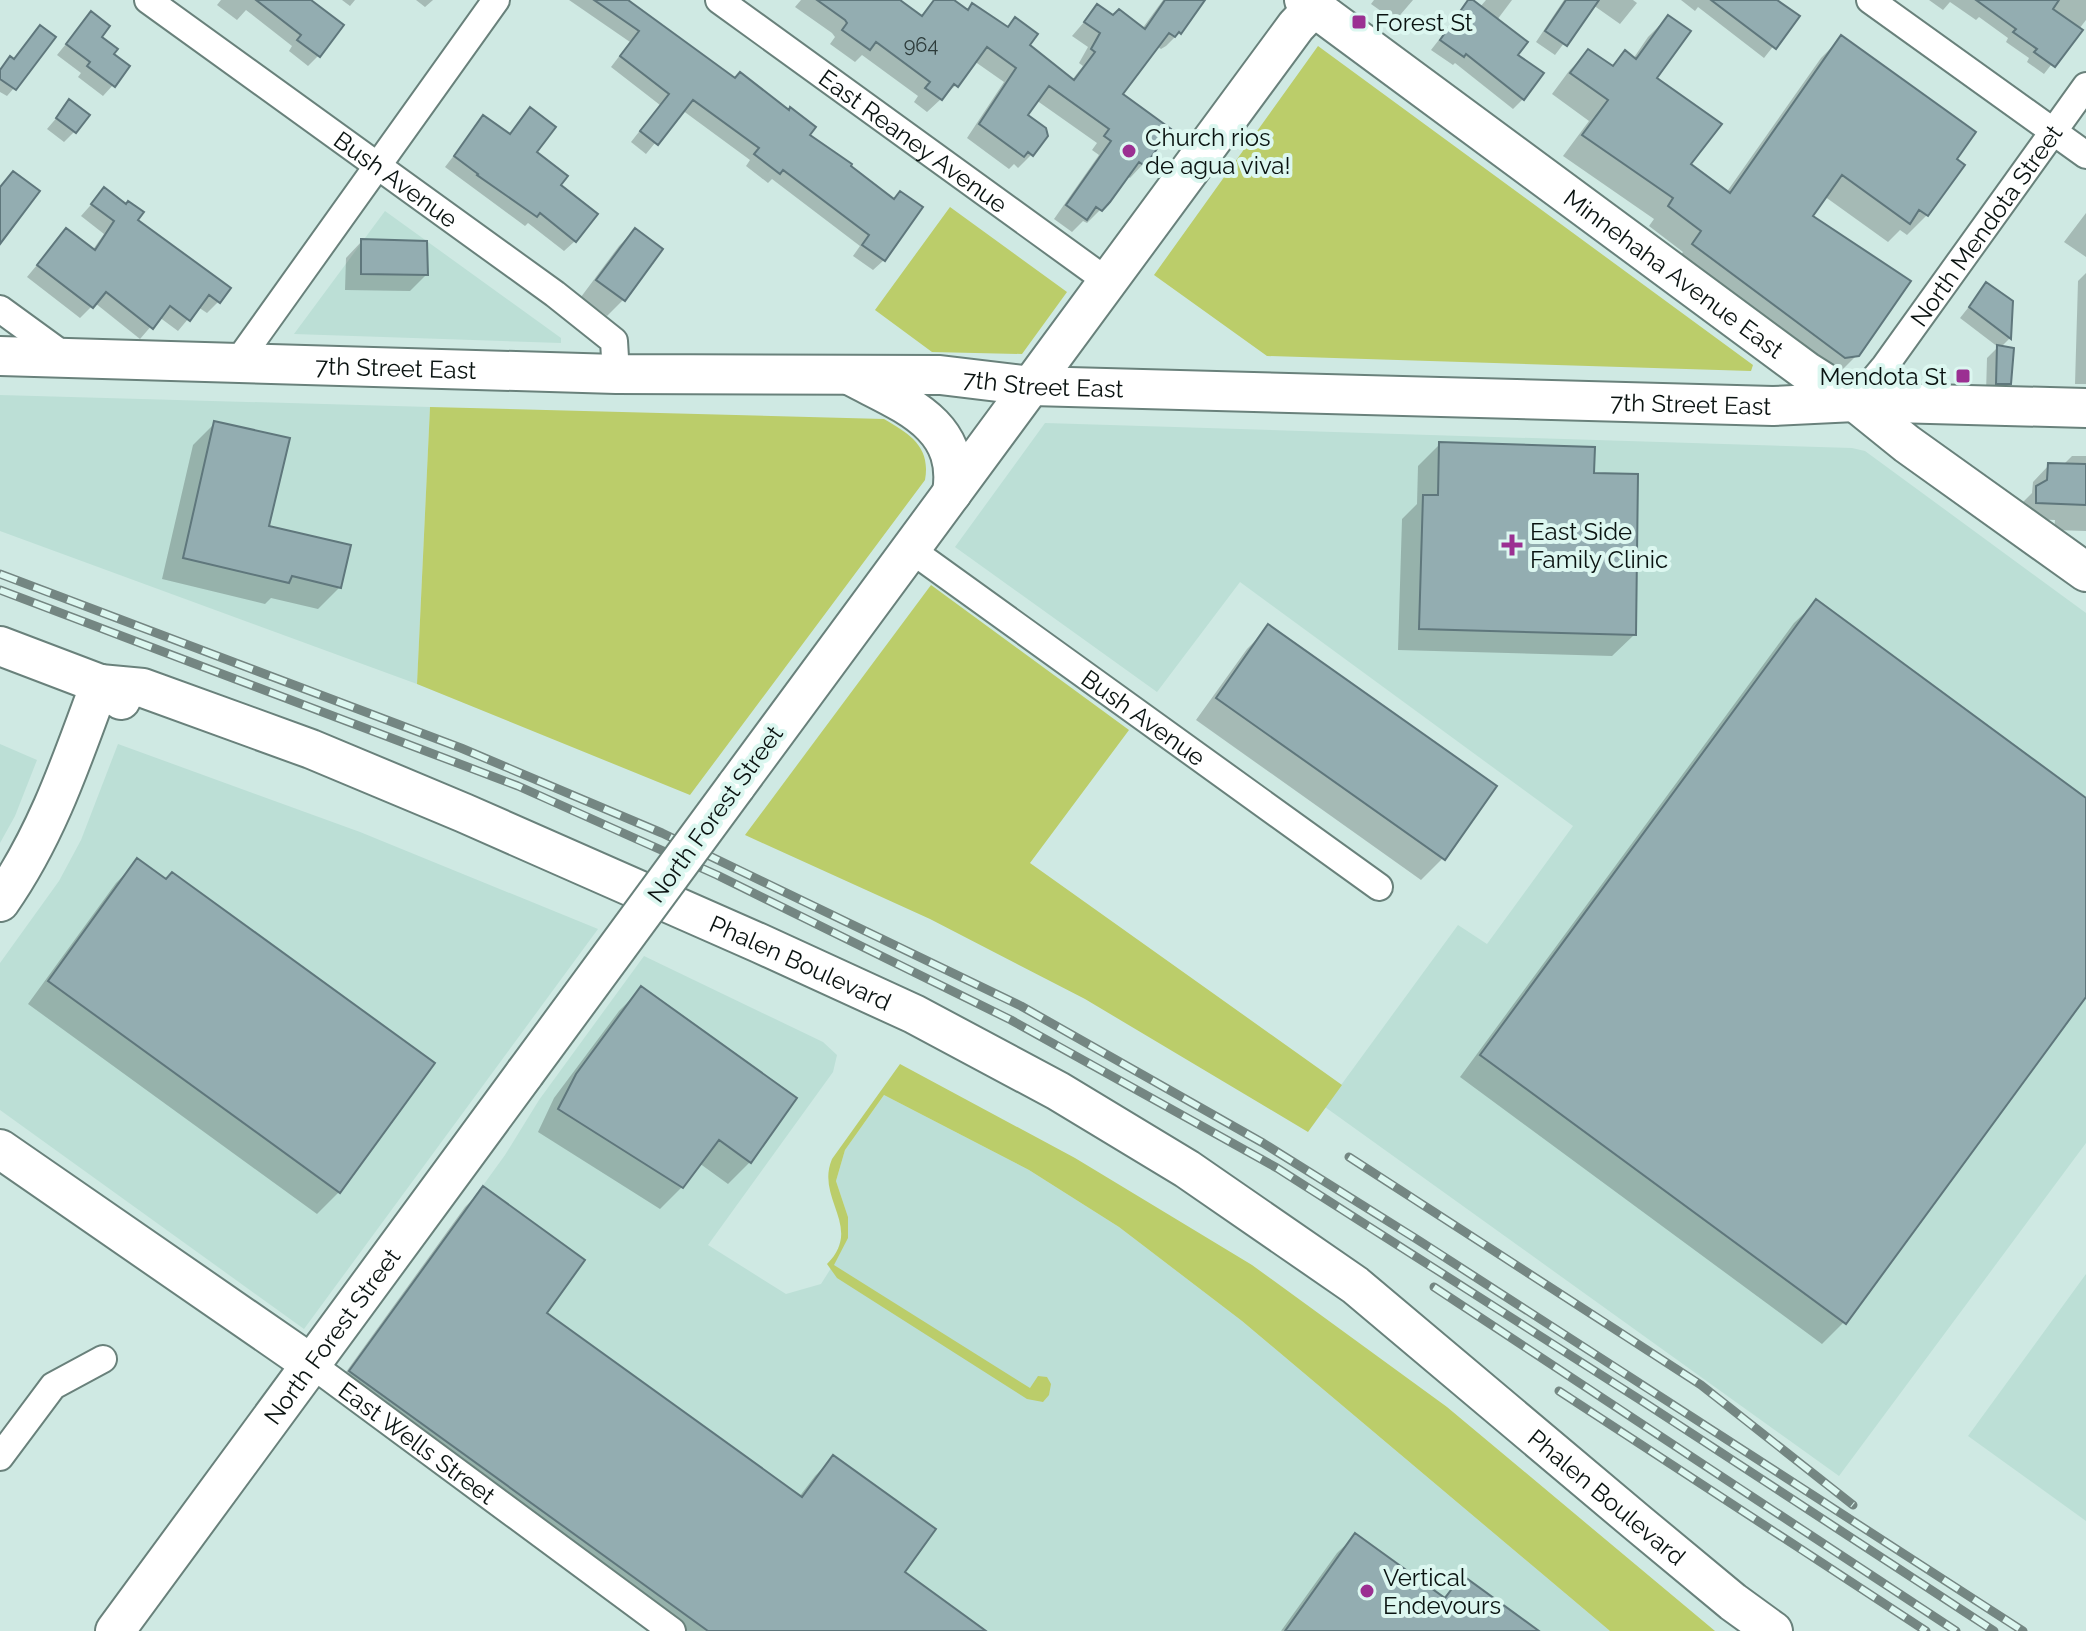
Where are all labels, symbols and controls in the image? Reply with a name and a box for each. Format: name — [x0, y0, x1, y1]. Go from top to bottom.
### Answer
place label: Forest St — [1375, 8, 1473, 37]
marker: Forest St — [1350, 13, 1368, 31]
house number: 964 — [904, 33, 938, 57]
street label: East Reaney Avenue — [813, 63, 1013, 219]
street label: North Mendota Street — [1904, 119, 2068, 332]
place label: Church rios de agua viva! — [1145, 123, 1291, 180]
street label: Bush Avenue — [329, 125, 464, 234]
marker: Church rios de agua viva! — [1120, 142, 1138, 160]
street label: Minnehaha Avenue East — [1559, 183, 1789, 364]
street label: 7th Street East — [315, 351, 477, 384]
place label: Mendota St — [1819, 362, 1947, 391]
street label: 7th Street East — [961, 363, 1124, 403]
marker: Mendota St — [1954, 367, 1972, 385]
street label: 7th Street East — [1610, 387, 1772, 420]
place label: East Side Family Clinic — [1530, 517, 1668, 574]
marker: East Side Family Clinic — [1501, 534, 1523, 556]
street label: Bush Avenue — [1076, 663, 1211, 772]
street label: North Forest Street — [641, 720, 789, 908]
street label: Phalen Boulevard — [705, 909, 896, 1016]
street label: North Forest Street — [257, 1242, 406, 1430]
street label: East Wells Street — [333, 1375, 501, 1510]
street label: Phalen Boulevard — [1522, 1423, 1691, 1571]
place label: Vertical Endevours — [1383, 1563, 1501, 1620]
marker: Vertical Endevours — [1358, 1582, 1376, 1600]

